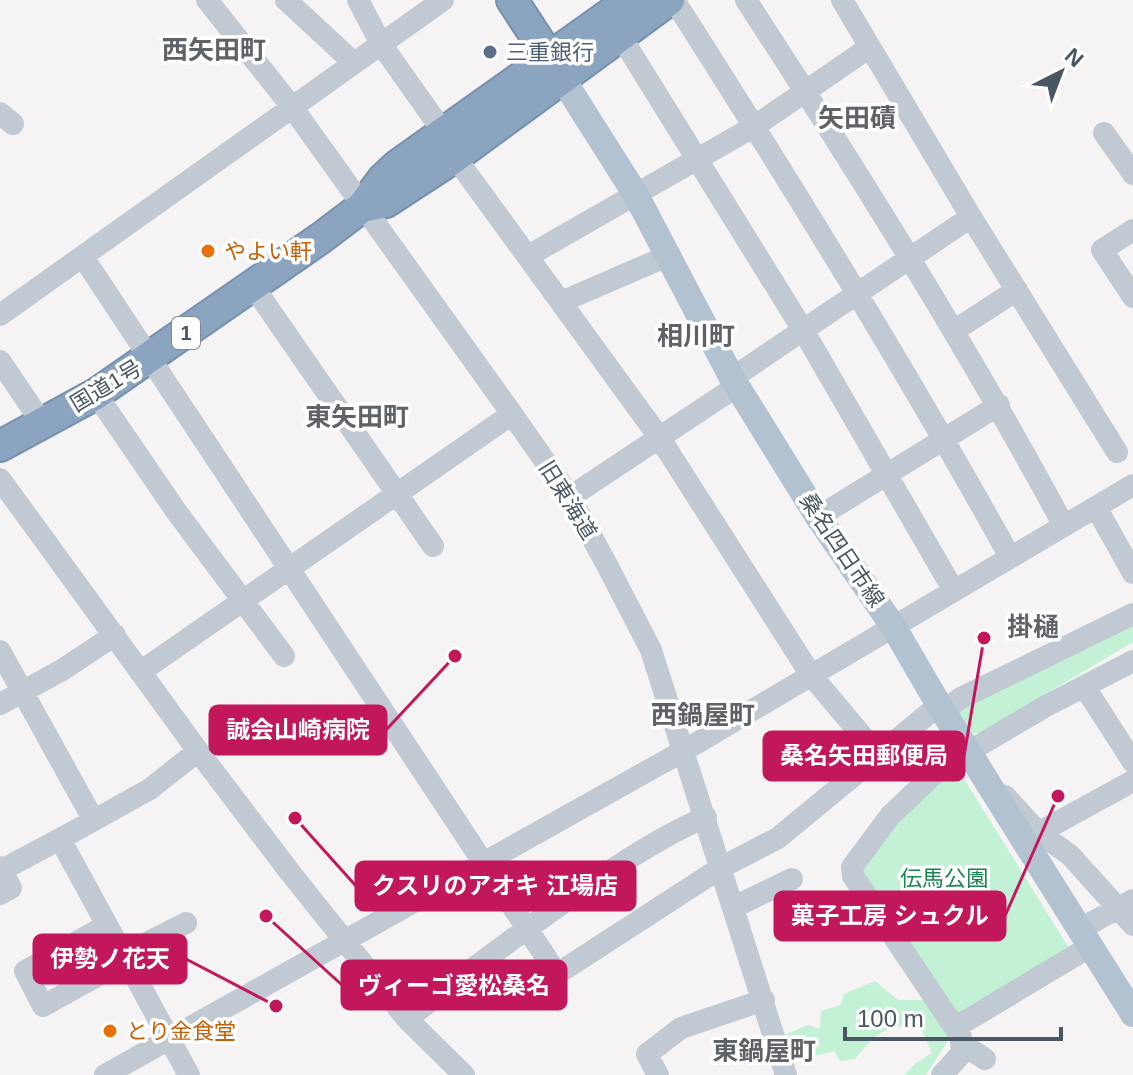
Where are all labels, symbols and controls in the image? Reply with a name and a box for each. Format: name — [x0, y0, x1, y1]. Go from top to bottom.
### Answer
north arrow — [1021, 32, 1101, 112]
district label: 西矢田町 — [162, 35, 266, 65]
place label: 三重銀行 — [506, 40, 594, 65]
marker: 三重銀行 — [481, 43, 499, 61]
text: N — [1060, 43, 1088, 72]
district label: 矢田磧 — [818, 103, 896, 133]
place label: やよい軒 — [224, 239, 312, 264]
marker: やよい軒 — [199, 242, 217, 260]
road number: 1 — [172, 317, 200, 349]
district label: 相川町 — [657, 321, 735, 351]
street label: 国道1号 — [66, 355, 146, 417]
district label: 東矢田町 — [305, 402, 409, 432]
street label: 旧東海道 — [534, 456, 602, 544]
street label: 桑名四日市線 — [795, 488, 889, 612]
district label: 掛樋 — [1007, 612, 1059, 642]
district label: 西鍋屋町 — [651, 700, 755, 730]
callout: 誠会山崎病院 — [210, 706, 386, 754]
text: 誠会山崎病院 — [226, 716, 370, 743]
callout: 桑名矢田郵便局 — [764, 732, 964, 780]
text: 桑名矢田郵便局 — [780, 742, 948, 769]
callout: クスリのアオキ 江場店 — [356, 862, 635, 910]
park label: 伝馬公園 — [900, 866, 988, 891]
text: クスリのアオキ 江場店 — [372, 872, 618, 899]
callout: 菓子工房 シュクル — [775, 892, 1005, 940]
text: 菓子工房 シュクル — [791, 902, 989, 929]
callout: 伊勢ノ花天 — [34, 935, 186, 983]
text: 伊勢ノ花天 — [50, 945, 170, 972]
callout: ヴィーゴ愛松桑名 — [342, 961, 566, 1009]
text: ヴィーゴ愛松桑名 — [358, 972, 550, 999]
scale bar — [845, 991, 1061, 1041]
text: 100 m — [857, 1005, 924, 1032]
place label: とり金食堂 — [126, 1019, 236, 1044]
marker: とり金食堂 — [101, 1022, 119, 1040]
district label: 東鍋屋町 — [712, 1036, 816, 1066]

